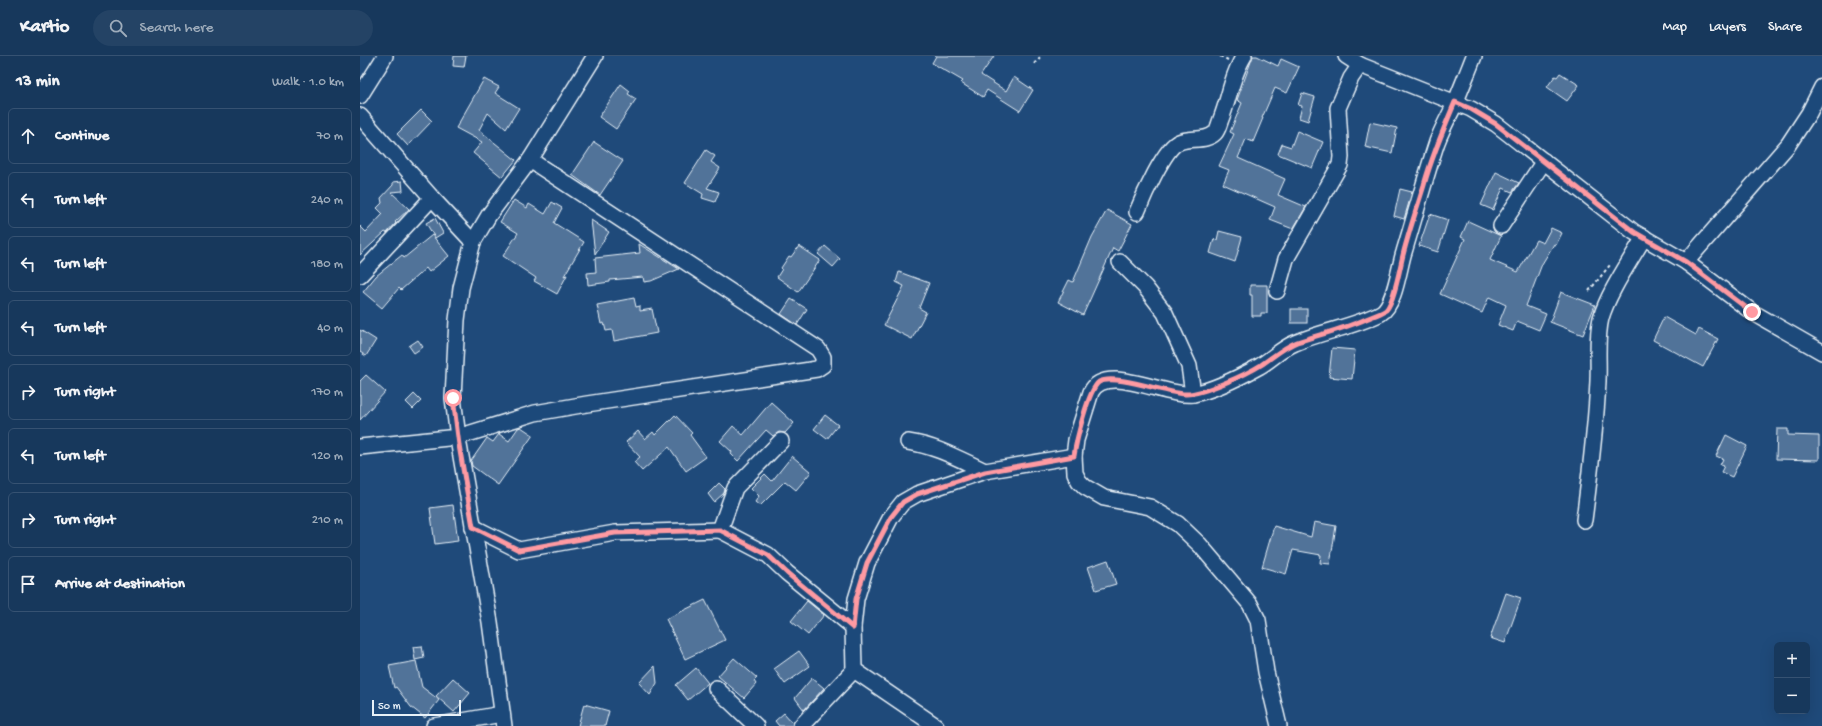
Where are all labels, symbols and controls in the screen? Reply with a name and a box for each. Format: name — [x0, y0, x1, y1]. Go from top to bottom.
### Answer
search box — [93, 10, 373, 46]
text: Kartio — [20, 16, 69, 39]
icon: search — [107, 17, 129, 39]
text: Search here — [139, 19, 213, 37]
text: Map — [1663, 19, 1687, 36]
text: Layers — [1709, 19, 1746, 36]
text: Share — [1768, 19, 1802, 36]
text: 13 min — [16, 72, 60, 92]
text: Walk · 1.0 km — [272, 75, 344, 90]
icon: ahead — [17, 125, 39, 147]
text: Continue — [55, 127, 109, 145]
text: 70 m — [317, 129, 343, 144]
icon: left — [17, 189, 39, 211]
text: Turn left — [55, 191, 106, 209]
text: 240 m — [311, 193, 343, 208]
icon: left — [17, 253, 39, 275]
text: Turn left — [55, 255, 106, 273]
text: 180 m — [311, 257, 343, 272]
route end — [1743, 303, 1761, 321]
icon: left — [17, 317, 39, 339]
text: Turn left — [55, 319, 106, 337]
text: 40 m — [317, 321, 343, 336]
icon: right — [17, 381, 39, 403]
text: Turn right — [55, 383, 115, 401]
text: 170 m — [311, 385, 343, 400]
route start — [444, 389, 462, 407]
icon: left — [17, 445, 39, 467]
text: Turn left — [55, 447, 106, 465]
text: 120 m — [312, 449, 343, 464]
icon: right — [17, 509, 39, 531]
text: Turn right — [55, 511, 115, 529]
text: 210 m — [312, 513, 343, 528]
icon: arrive — [17, 573, 39, 595]
text: Arrive at destination — [55, 575, 185, 593]
map controls — [1774, 642, 1810, 714]
button: + — [1774, 642, 1810, 678]
button: − — [1774, 678, 1810, 714]
scale bar — [372, 698, 461, 717]
text: 50 m — [378, 701, 400, 713]

